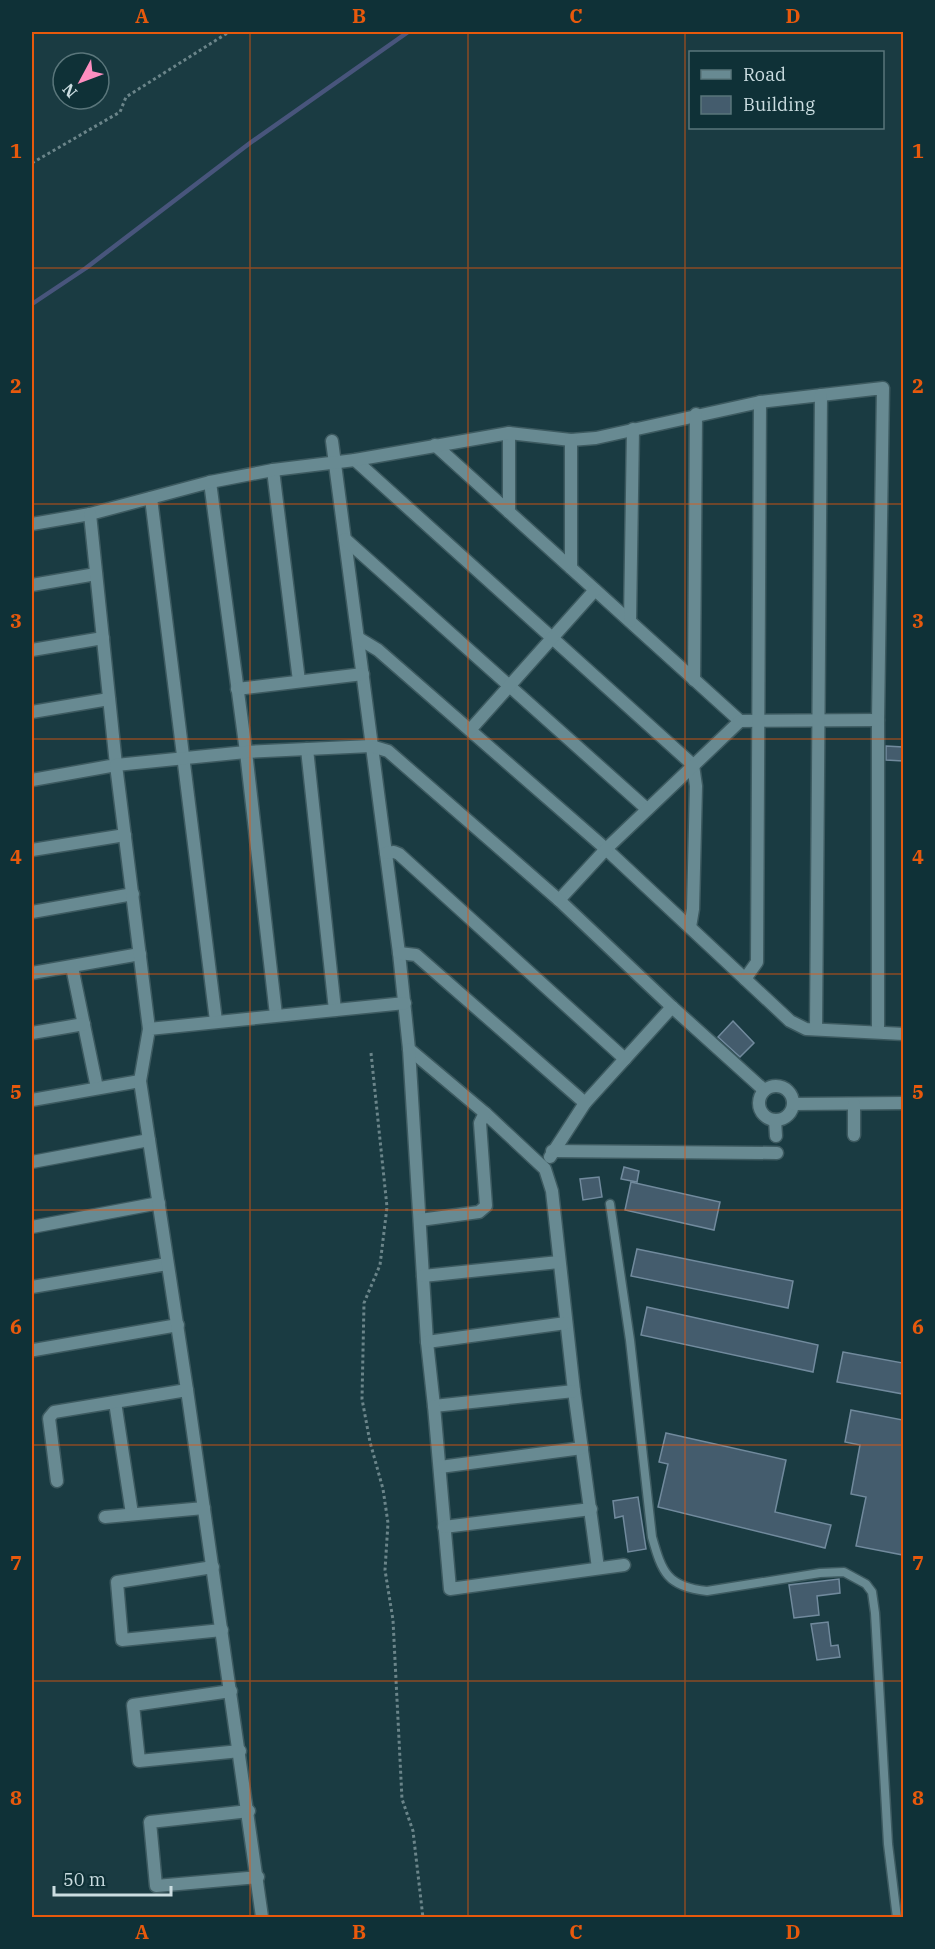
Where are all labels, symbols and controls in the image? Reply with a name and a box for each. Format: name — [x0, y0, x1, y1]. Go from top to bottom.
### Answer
text: A — [135, 2, 149, 29]
text: B — [352, 2, 366, 29]
text: C — [569, 2, 583, 29]
text: D — [785, 2, 801, 29]
north arrow — [51, 51, 111, 111]
legend — [689, 51, 884, 129]
text: Road — [743, 63, 786, 86]
text: N — [58, 80, 81, 102]
text: Building — [743, 93, 815, 116]
text: 1 — [10, 137, 22, 164]
text: 1 — [912, 137, 924, 164]
text: 2 — [10, 372, 22, 399]
text: 2 — [912, 372, 924, 399]
text: 3 — [10, 607, 22, 634]
text: 3 — [912, 607, 924, 634]
text: 4 — [10, 843, 22, 870]
text: 4 — [912, 843, 924, 870]
text: 5 — [10, 1078, 22, 1105]
text: 5 — [912, 1078, 924, 1105]
text: 6 — [10, 1313, 22, 1340]
text: 6 — [912, 1313, 924, 1340]
text: 7 — [10, 1549, 22, 1576]
text: 7 — [912, 1549, 924, 1576]
text: 8 — [10, 1784, 22, 1811]
text: 8 — [912, 1784, 924, 1811]
scale bar — [54, 1859, 171, 1897]
text: 50 m — [63, 1868, 106, 1891]
text: A — [135, 1918, 149, 1945]
text: B — [352, 1918, 366, 1945]
text: C — [569, 1918, 583, 1945]
text: D — [785, 1918, 801, 1945]

